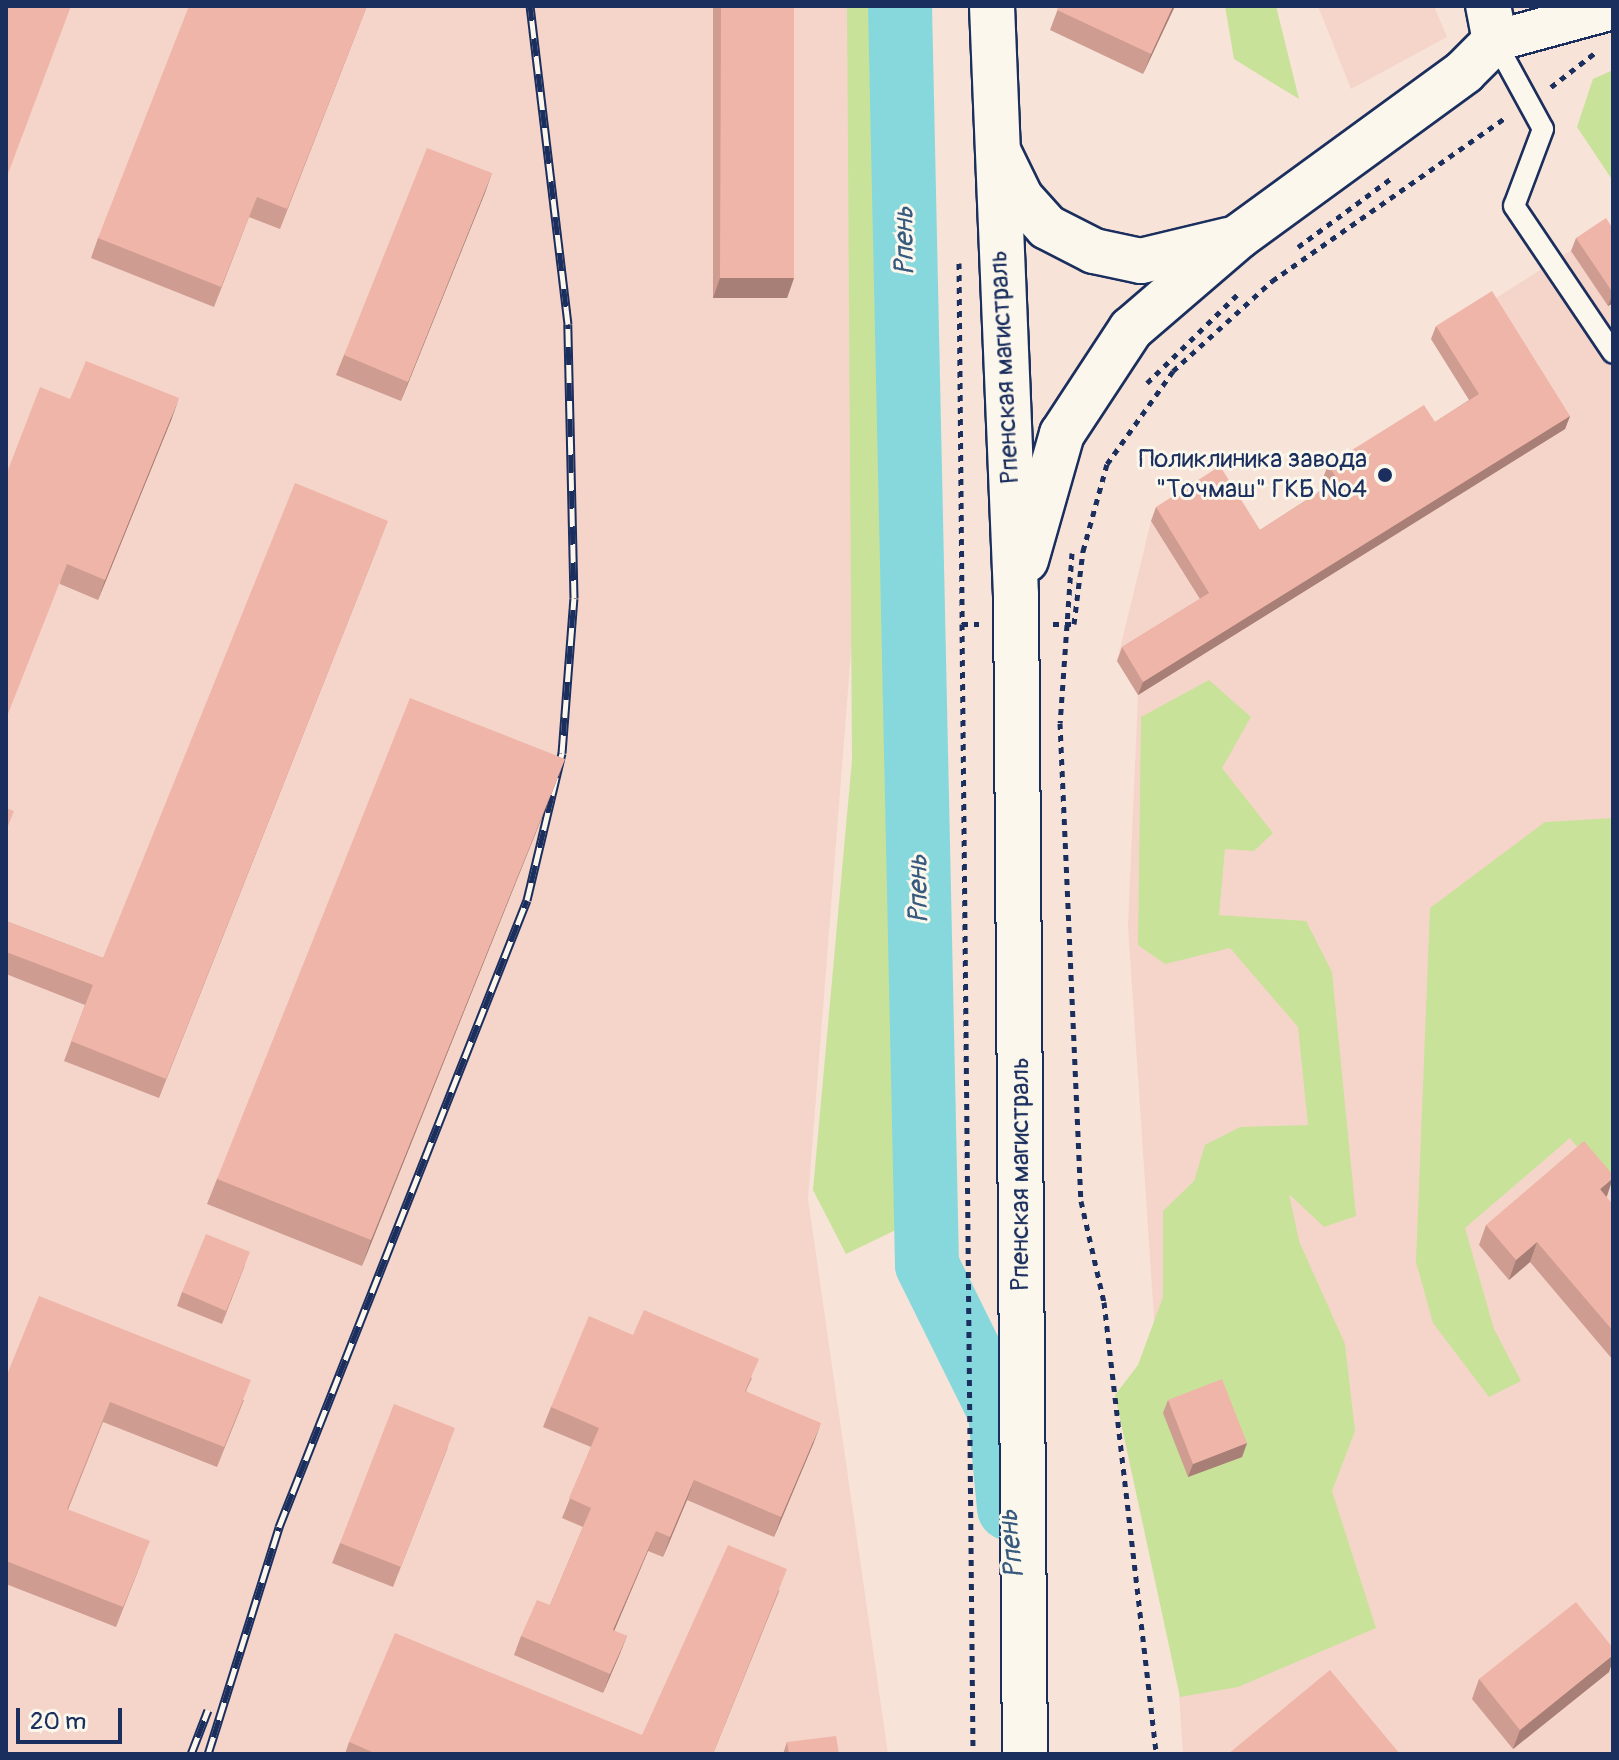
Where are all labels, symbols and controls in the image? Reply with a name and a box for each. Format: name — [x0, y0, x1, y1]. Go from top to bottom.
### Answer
water label: Рпень — [888, 206, 922, 276]
street label: Рпенская магистраль — [983, 249, 1027, 485]
place label: Поликлиника завода "Точмаш" ГКБ №4 — [1139, 444, 1367, 506]
marker: Поликлиника завода "Точмаш" ГКБ №4 — [1374, 464, 1396, 486]
water label: Рпень — [902, 854, 936, 924]
street label: Рпенская магистраль — [1005, 1057, 1037, 1291]
water label: Рпень — [992, 1508, 1032, 1580]
scale bar — [20, 1692, 126, 1742]
text: 20 m — [30, 1707, 86, 1736]

